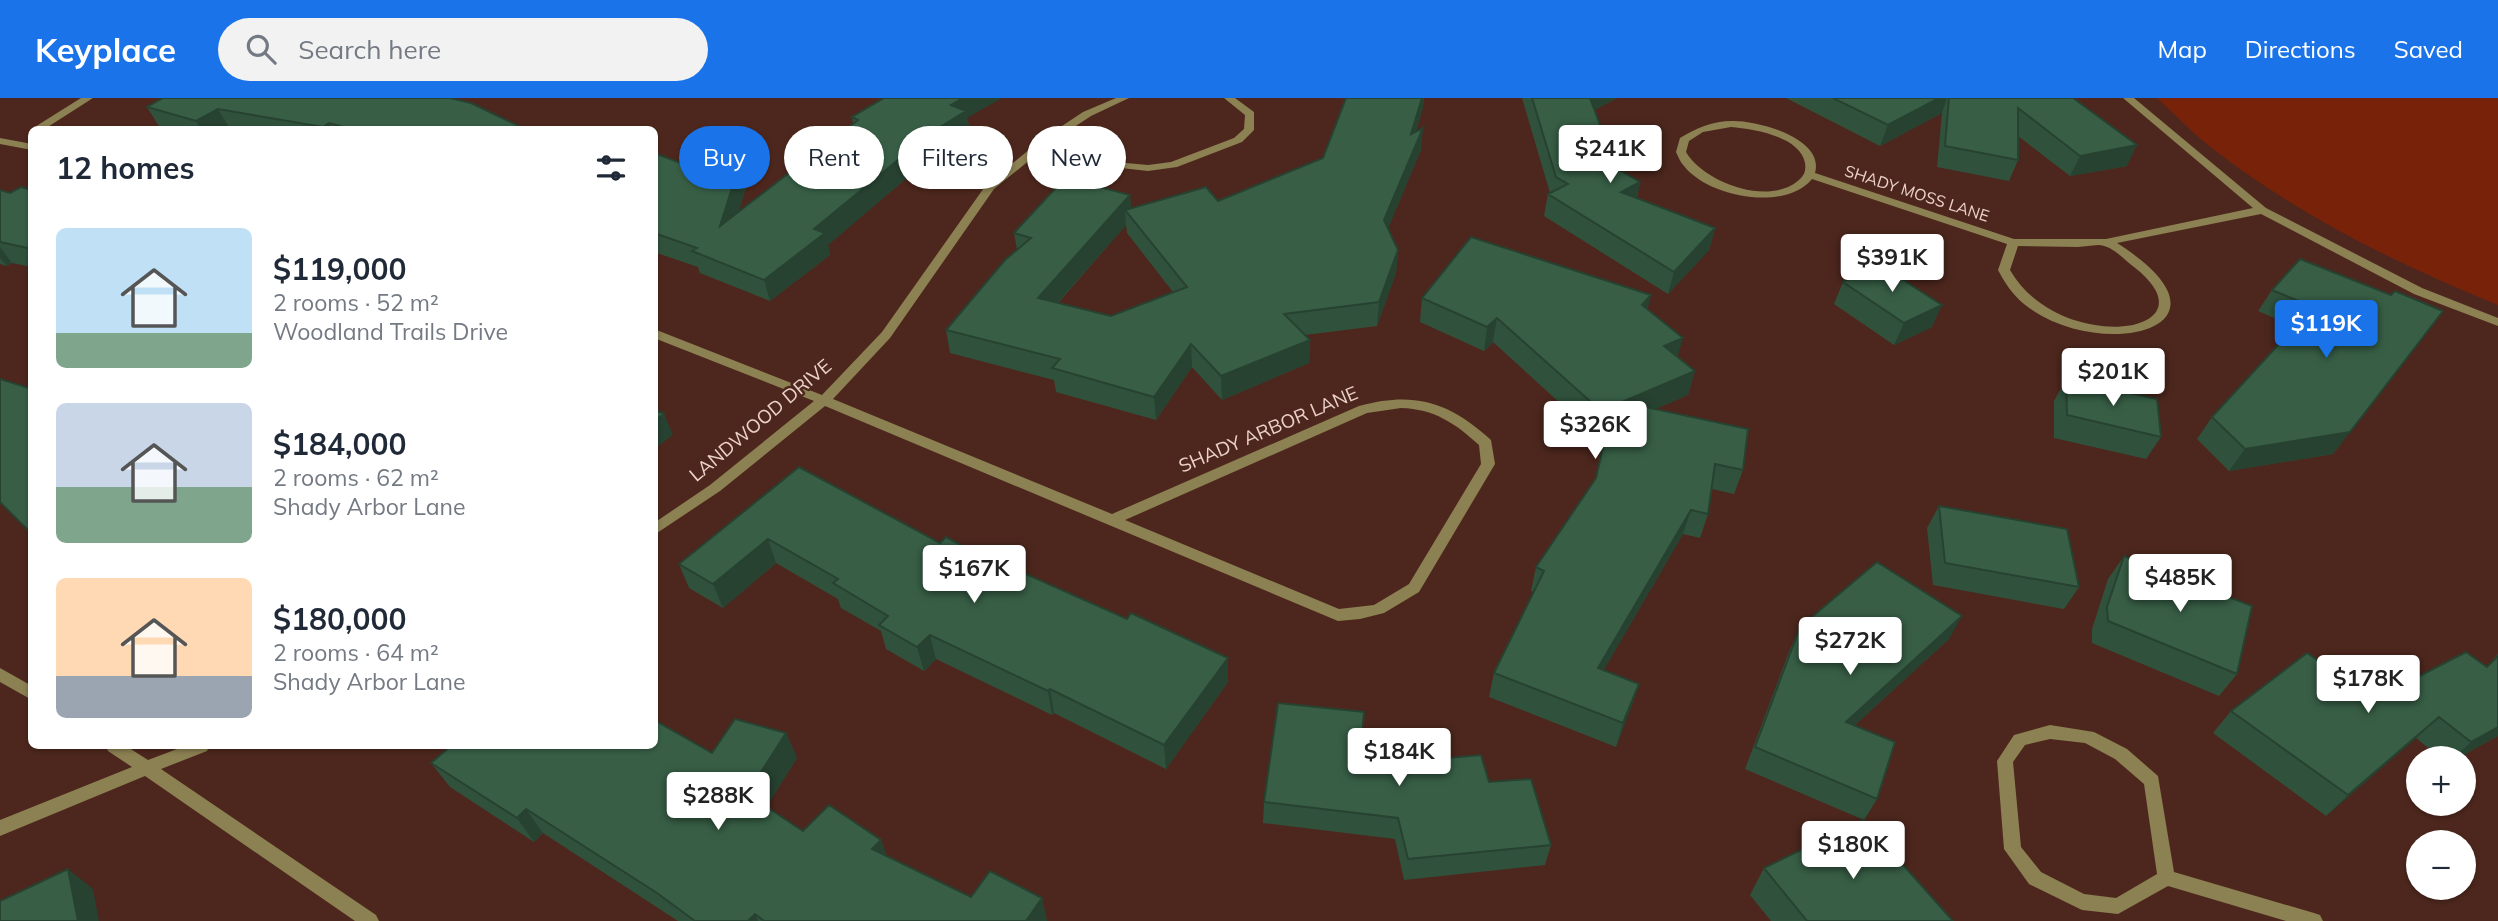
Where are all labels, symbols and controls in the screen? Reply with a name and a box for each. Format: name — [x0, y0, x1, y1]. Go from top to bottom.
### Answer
search box — [218, 18, 708, 81]
text: Keyplace — [35, 29, 176, 70]
icon: search — [242, 30, 280, 68]
text: Search here — [298, 33, 441, 66]
text: Map — [2157, 34, 2207, 64]
text: Directions — [2245, 34, 2356, 64]
text: Saved — [2394, 34, 2463, 64]
chip: Buy — [679, 126, 770, 189]
chip: Rent — [784, 126, 884, 189]
chip: Filters — [898, 126, 1013, 189]
chip: New — [1027, 126, 1126, 189]
pin: $241K — [1561, 126, 1659, 185]
text: $241K — [1575, 133, 1645, 162]
text: 12 homes — [56, 149, 195, 187]
icon: filters — [592, 149, 630, 187]
street label: SHADY MOSS LANE — [1842, 160, 1992, 226]
pin: $391K — [1843, 234, 1941, 294]
text: $391K — [1857, 242, 1927, 271]
text: $119,000 — [273, 250, 406, 288]
icon: home — [112, 256, 196, 340]
text: 2 rooms · 52 m² — [273, 288, 439, 317]
pin: $119K — [2277, 300, 2375, 360]
text: $119K — [2291, 308, 2361, 337]
text: Woodland Trails Drive — [273, 317, 508, 346]
pin: $201K — [2064, 348, 2162, 408]
street label: LANDWOOD DRIVE — [684, 354, 836, 486]
text: $201K — [2078, 356, 2148, 385]
street label: SHADY ARBOR LANE — [1175, 380, 1361, 478]
pin: $326K — [1546, 402, 1644, 461]
text: $326K — [1560, 409, 1630, 438]
text: $184,000 — [273, 425, 406, 463]
icon: home — [112, 431, 196, 515]
text: 2 rooms · 62 m² — [273, 463, 439, 492]
text: Shady Arbor Lane — [273, 492, 466, 521]
pin: $167K — [925, 546, 1023, 605]
text: $167K — [939, 553, 1009, 582]
pin: $485K — [2131, 554, 2229, 614]
text: $485K — [2145, 562, 2215, 591]
text: $180,000 — [273, 600, 406, 638]
icon: home — [112, 606, 196, 690]
pin: $272K — [1801, 618, 1899, 677]
text: $272K — [1815, 625, 1885, 654]
text: 2 rooms · 64 m² — [273, 638, 439, 667]
pin: $178K — [2319, 656, 2417, 715]
text: $178K — [2333, 663, 2403, 692]
text: Shady Arbor Lane — [273, 667, 466, 696]
pin: $184K — [1350, 728, 1448, 788]
text: $184K — [1364, 736, 1434, 765]
map controls — [2406, 746, 2476, 900]
button: + — [2406, 746, 2476, 816]
pin: $288K — [669, 772, 767, 832]
text: $288K — [683, 780, 753, 809]
pin: $180K — [1804, 822, 1902, 881]
text: $180K — [1818, 829, 1888, 858]
button: − — [2406, 830, 2476, 900]

